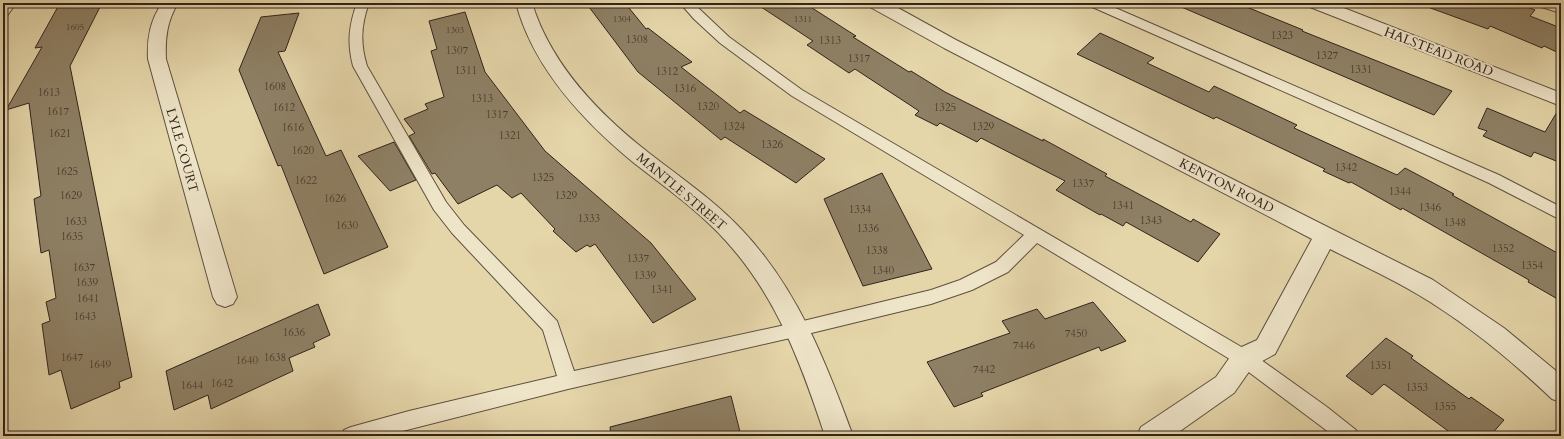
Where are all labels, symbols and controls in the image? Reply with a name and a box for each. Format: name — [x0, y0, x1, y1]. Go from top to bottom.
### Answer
house number: 1304 — [613, 13, 632, 25]
house number: 1311 — [794, 13, 812, 25]
house number: 1605 — [66, 21, 85, 33]
street label: HALSTEAD ROAD — [1382, 23, 1496, 81]
house number: 1303 — [446, 24, 465, 36]
house number: 1323 — [1271, 28, 1294, 43]
house number: 1308 — [626, 32, 648, 47]
house number: 1313 — [819, 33, 842, 48]
house number: 1307 — [446, 43, 469, 58]
house number: 1327 — [1316, 48, 1339, 63]
house number: 1317 — [848, 51, 871, 66]
house number: 1331 — [1350, 62, 1372, 77]
house number: 1311 — [455, 63, 477, 78]
house number: 1312 — [656, 64, 679, 79]
house number: 1608 — [264, 79, 286, 94]
house number: 1316 — [674, 81, 697, 96]
house number: 1613 — [38, 85, 61, 100]
house number: 1313 — [471, 91, 494, 106]
house number: 1320 — [697, 99, 720, 114]
house number: 1612 — [273, 100, 296, 115]
house number: 1325 — [934, 100, 956, 115]
house number: 1617 — [47, 104, 70, 119]
street label: LYLE COURT — [161, 106, 203, 195]
house number: 1317 — [486, 107, 509, 122]
house number: 1324 — [723, 119, 746, 134]
house number: 1329 — [972, 119, 995, 134]
house number: 1616 — [282, 120, 305, 135]
house number: 1621 — [49, 126, 71, 141]
house number: 1321 — [499, 128, 521, 143]
house number: 1326 — [761, 137, 784, 152]
house number: 1620 — [292, 143, 315, 158]
street label: MANTLE STREET — [633, 149, 730, 235]
street label: KENTON ROAD — [1176, 154, 1277, 218]
house number: 1342 — [1335, 160, 1358, 175]
house number: 1625 — [56, 164, 78, 179]
house number: 1325 — [532, 170, 554, 185]
house number: 1622 — [295, 173, 318, 188]
house number: 1337 — [1072, 176, 1095, 191]
house number: 1344 — [1389, 184, 1412, 199]
house number: 1629 — [60, 188, 83, 203]
house number: 1329 — [555, 188, 578, 203]
house number: 1626 — [324, 191, 347, 206]
house number: 1341 — [1112, 198, 1134, 213]
house number: 1346 — [1419, 200, 1442, 215]
house number: 1334 — [849, 202, 872, 217]
house number: 1333 — [578, 211, 601, 226]
house number: 1343 — [1140, 213, 1163, 228]
house number: 1633 — [65, 214, 88, 229]
house number: 1348 — [1444, 215, 1466, 230]
house number: 1630 — [336, 218, 359, 233]
house number: 1336 — [857, 221, 880, 236]
house number: 1635 — [61, 229, 83, 244]
house number: 1352 — [1492, 241, 1515, 256]
house number: 1338 — [866, 243, 888, 258]
house number: 1337 — [627, 251, 650, 266]
house number: 1354 — [1521, 258, 1544, 273]
house number: 1637 — [73, 260, 96, 275]
house number: 1340 — [872, 263, 895, 278]
house number: 1339 — [634, 268, 657, 283]
house number: 1639 — [76, 275, 99, 290]
house number: 1341 — [651, 282, 673, 297]
house number: 1641 — [77, 291, 99, 306]
house number: 1643 — [74, 309, 97, 324]
house number: 1636 — [283, 325, 306, 340]
house number: 7450 — [1065, 326, 1088, 341]
house number: 7446 — [1013, 338, 1036, 353]
house number: 1647 — [61, 350, 84, 365]
house number: 1638 — [264, 350, 286, 365]
house number: 1640 — [236, 353, 259, 368]
house number: 1649 — [89, 357, 112, 372]
house number: 1351 — [1370, 358, 1392, 373]
house number: 7442 — [973, 362, 996, 377]
house number: 1642 — [211, 376, 234, 391]
house number: 1644 — [181, 378, 204, 393]
house number: 1353 — [1406, 380, 1429, 395]
house number: 1355 — [1434, 399, 1456, 414]

